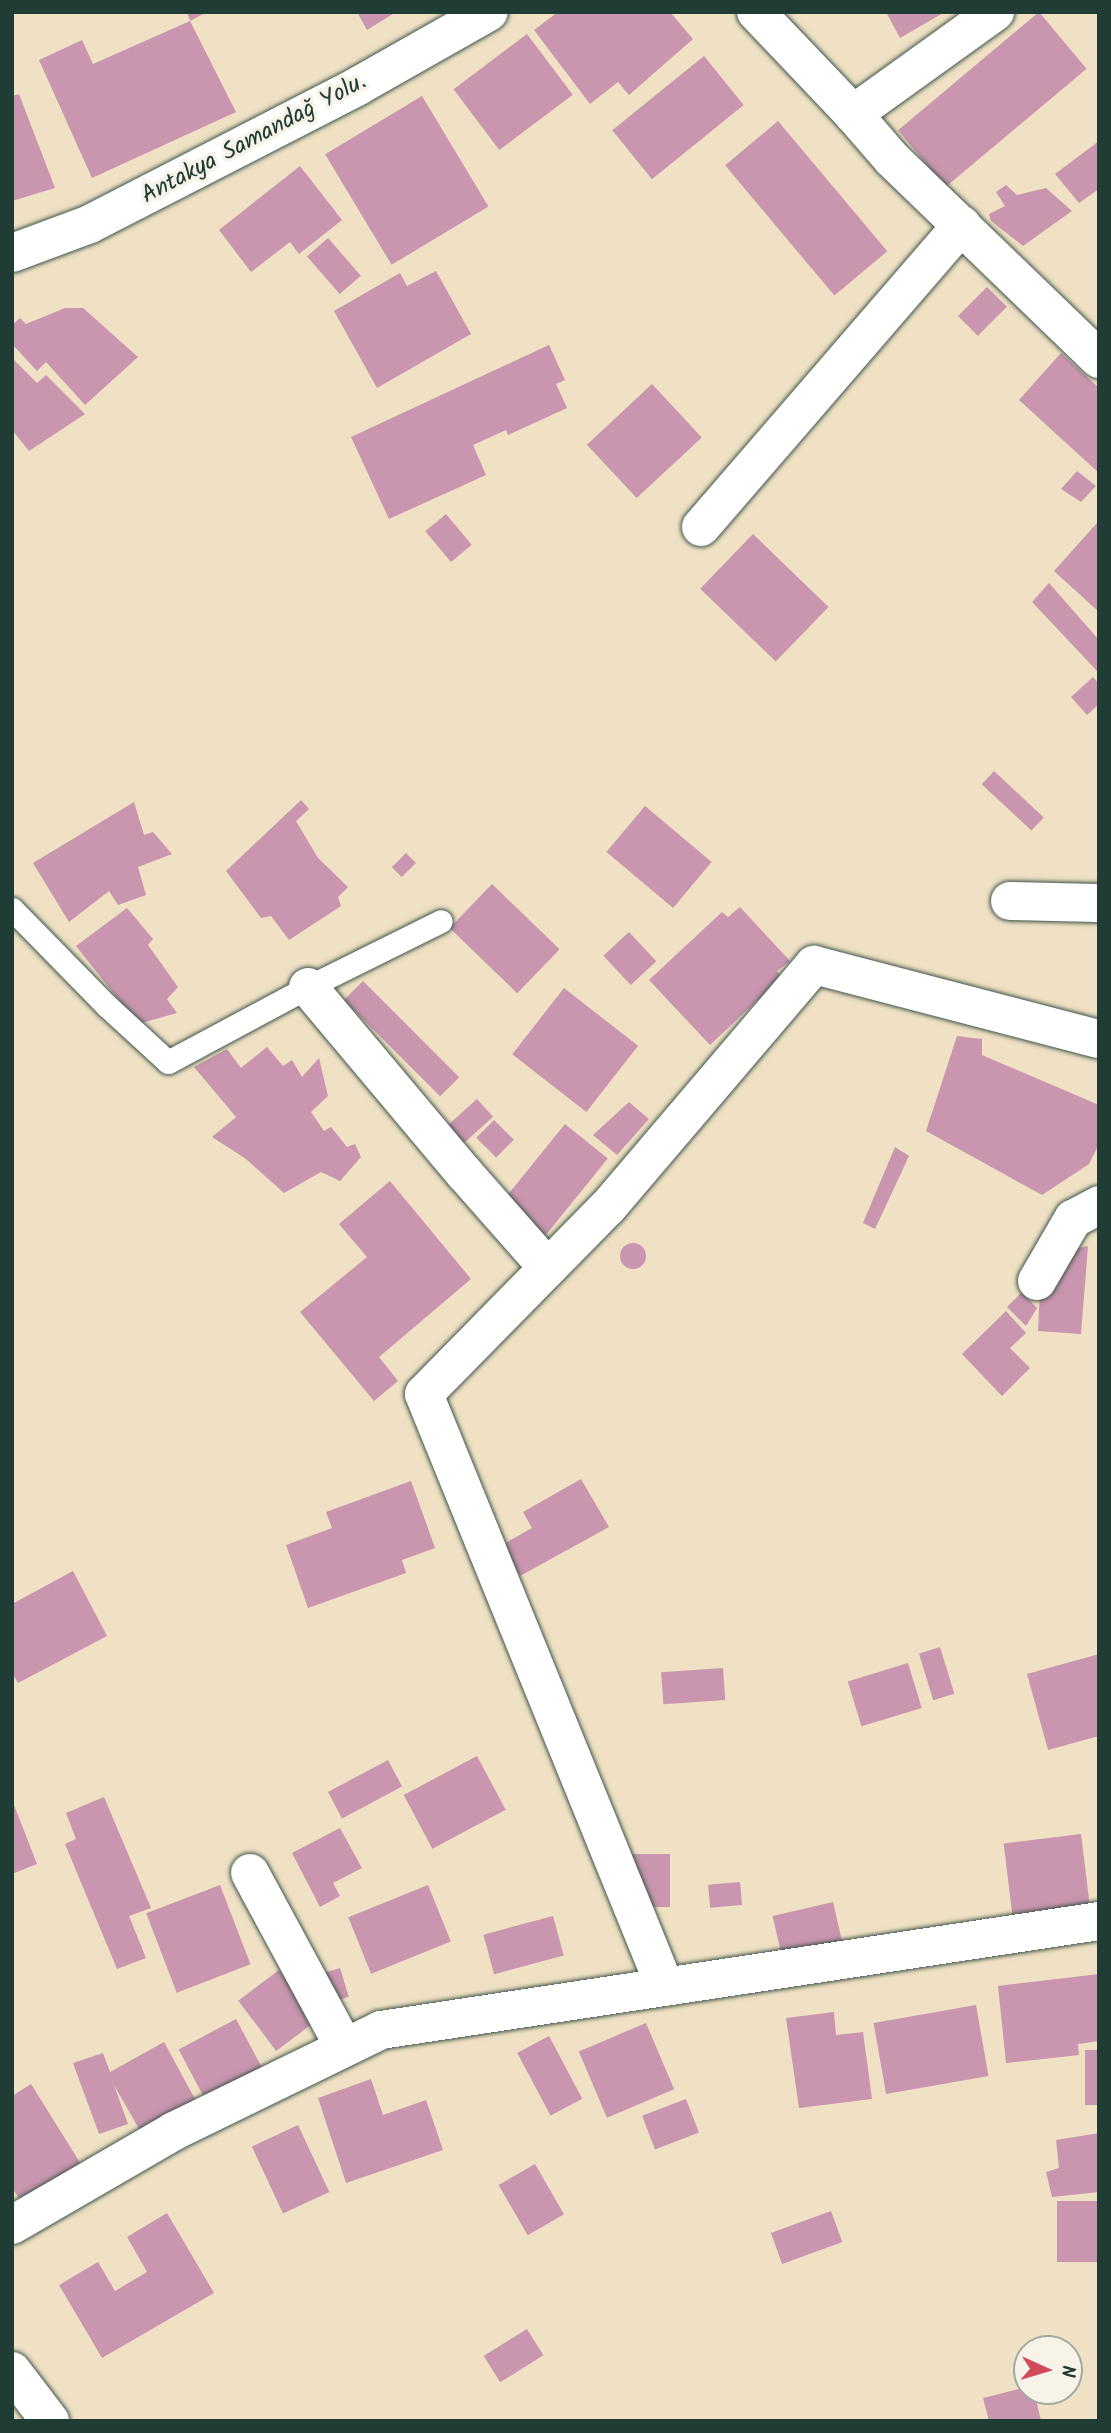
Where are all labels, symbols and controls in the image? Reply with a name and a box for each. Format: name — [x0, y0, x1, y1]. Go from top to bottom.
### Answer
street label: Antakya Samandağ Yolu. — [137, 68, 371, 210]
north arrow — [1013, 2335, 1083, 2405]
text: N — [1052, 2364, 1082, 2378]

